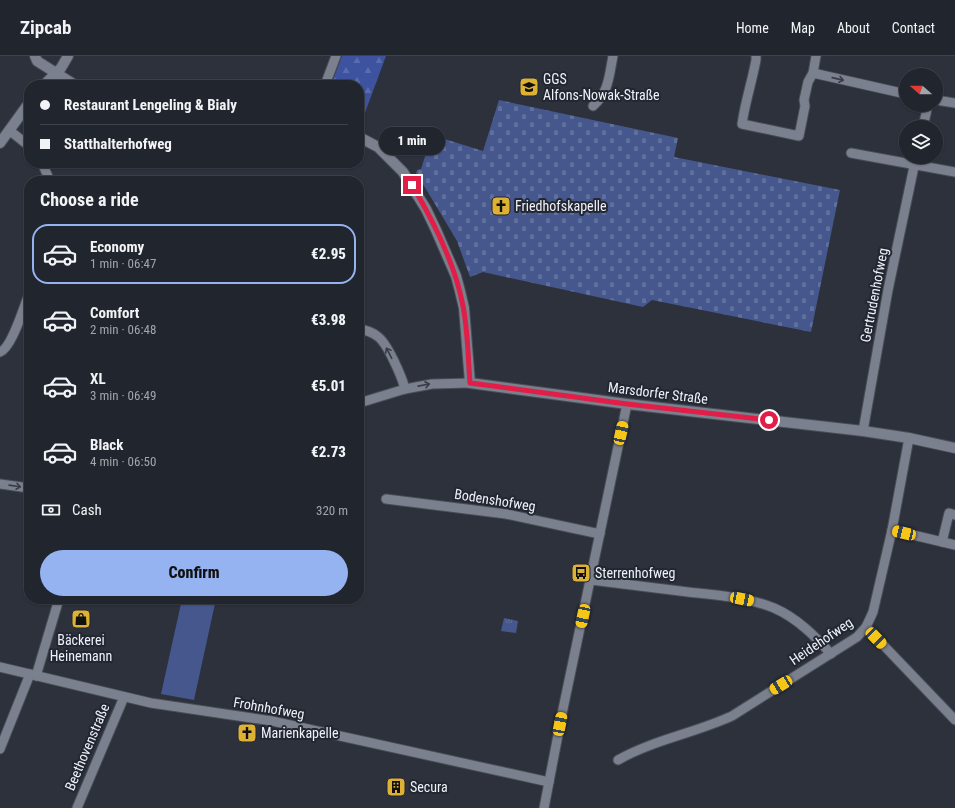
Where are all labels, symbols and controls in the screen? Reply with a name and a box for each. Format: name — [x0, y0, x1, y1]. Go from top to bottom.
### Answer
text: Zipcab — [20, 16, 71, 39]
text: Home — [736, 20, 769, 36]
text: Map — [791, 20, 815, 36]
text: About — [837, 20, 870, 36]
text: Contact — [892, 20, 935, 36]
north arrow — [899, 68, 943, 112]
map controls — [899, 68, 943, 164]
place label: GGS Alfons-Nowak-Straße — [543, 71, 660, 103]
one-way arrow — [831, 75, 844, 83]
school or university icon: GGS Alfons-Nowak-Straße — [518, 76, 540, 98]
text: Restaurant Lengeling & Bialy — [64, 96, 237, 114]
button: layers — [899, 120, 943, 164]
callout: 1 min — [379, 127, 445, 155]
text: 1 min — [398, 133, 426, 148]
text: Statthalterhofweg — [64, 135, 172, 153]
route end — [403, 176, 421, 194]
text: Choose a ride — [40, 189, 139, 210]
church icon: Friedhofskapelle — [490, 195, 512, 217]
place label: Friedhofskapelle — [515, 198, 607, 214]
icon: car — [42, 236, 78, 272]
text: Economy — [90, 238, 144, 256]
text: €2.95 — [311, 245, 346, 263]
street label: Gertrudenhofweg — [857, 247, 891, 343]
text: 1 min · 06:47 — [90, 256, 156, 271]
icon: car — [42, 302, 78, 338]
text: Comfort — [90, 304, 139, 322]
text: €3.98 — [311, 311, 346, 329]
text: 2 min · 06:48 — [90, 322, 156, 337]
one-way arrow — [385, 348, 393, 360]
icon: car — [42, 368, 78, 404]
text: XL — [90, 370, 106, 388]
text: €5.01 — [311, 377, 346, 395]
street label: Marsdorfer Straße — [607, 379, 709, 407]
one-way arrow — [417, 381, 430, 389]
text: 3 min · 06:49 — [90, 388, 156, 403]
route start — [760, 411, 778, 429]
car — [613, 420, 629, 446]
icon: car — [42, 434, 78, 470]
text: Black — [90, 436, 123, 454]
text: €2.73 — [311, 443, 346, 461]
text: 4 min · 06:50 — [90, 454, 156, 469]
one-way arrow — [8, 482, 21, 490]
street label: Bodenshofweg — [453, 486, 537, 514]
icon: cash — [40, 499, 62, 521]
text: Cash — [72, 501, 102, 519]
text: 320 m — [316, 503, 348, 518]
car — [891, 524, 917, 542]
button: Confirm — [40, 550, 348, 596]
bus stop icon: Sterrenhofweg — [570, 562, 592, 584]
place label: Sterrenhofweg — [595, 565, 676, 581]
car — [729, 591, 755, 607]
car — [575, 603, 591, 629]
shop icon: Bäckerei Heinemann — [70, 608, 92, 630]
street label: Heidehofweg — [786, 614, 856, 668]
car — [863, 625, 889, 651]
place label: Bäckerei Heinemann — [50, 632, 112, 664]
car — [768, 674, 794, 696]
street label: Frohnhofweg — [232, 694, 306, 722]
street label: Beethovenstraße — [61, 701, 113, 793]
car — [552, 711, 568, 737]
church icon: Marienkapelle — [236, 722, 258, 744]
place label: Marienkapelle — [261, 725, 339, 741]
building icon: Secura — [385, 776, 407, 798]
place label: Secura — [410, 779, 448, 795]

